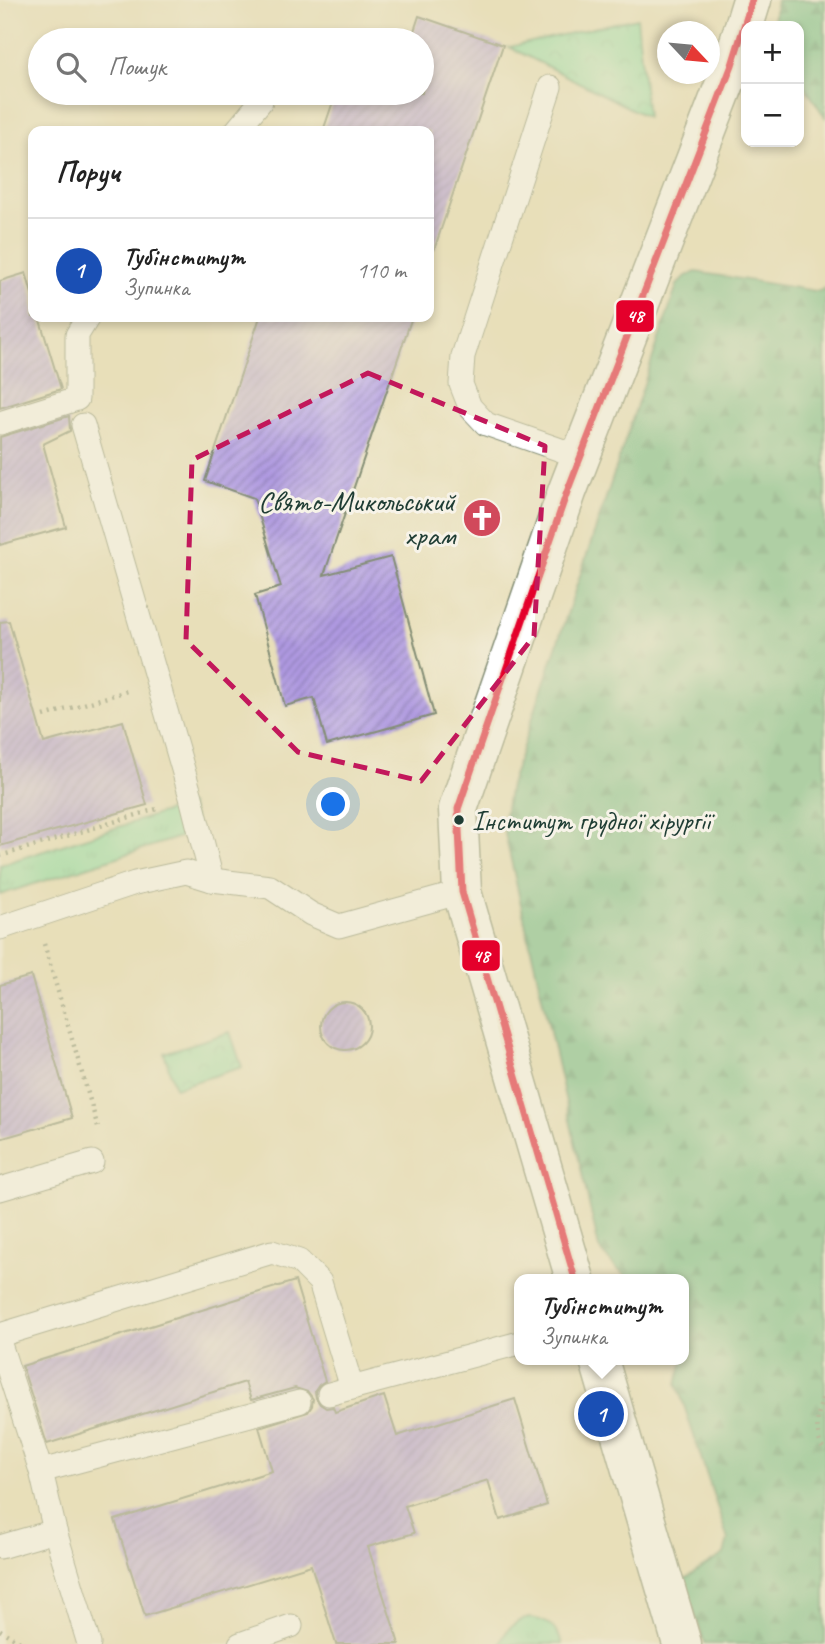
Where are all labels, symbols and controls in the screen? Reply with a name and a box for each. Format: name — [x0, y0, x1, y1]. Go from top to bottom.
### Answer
north arrow — [657, 21, 720, 84]
map controls — [741, 21, 804, 147]
button: + — [741, 21, 804, 84]
search box — [28, 28, 434, 105]
icon: search — [52, 48, 90, 86]
text: Пошук — [108, 50, 166, 83]
button: − — [741, 84, 804, 147]
text: Поруч — [56, 153, 120, 191]
text: Тубінститут — [123, 240, 245, 273]
text: 1 — [74, 256, 84, 285]
text: 110 m — [357, 256, 406, 285]
text: Зупинка — [123, 273, 189, 302]
line badge: 48 — [615, 299, 655, 333]
text: 48 — [626, 304, 646, 328]
place label: Свято-Микольський храм — [258, 482, 457, 554]
church icon: Свято-Микольський храм — [461, 497, 503, 539]
your location — [316, 787, 350, 821]
place label: Інститут грудної хірургії — [472, 803, 715, 838]
marker: Інститут грудної хірургії — [452, 813, 466, 827]
line badge: 48 — [461, 939, 501, 972]
text: 48 — [472, 944, 492, 968]
popup — [514, 1274, 689, 1365]
text: Тубінститут — [541, 1289, 662, 1322]
text: Зупинка — [541, 1322, 607, 1351]
pin: 1 — [578, 1388, 624, 1440]

